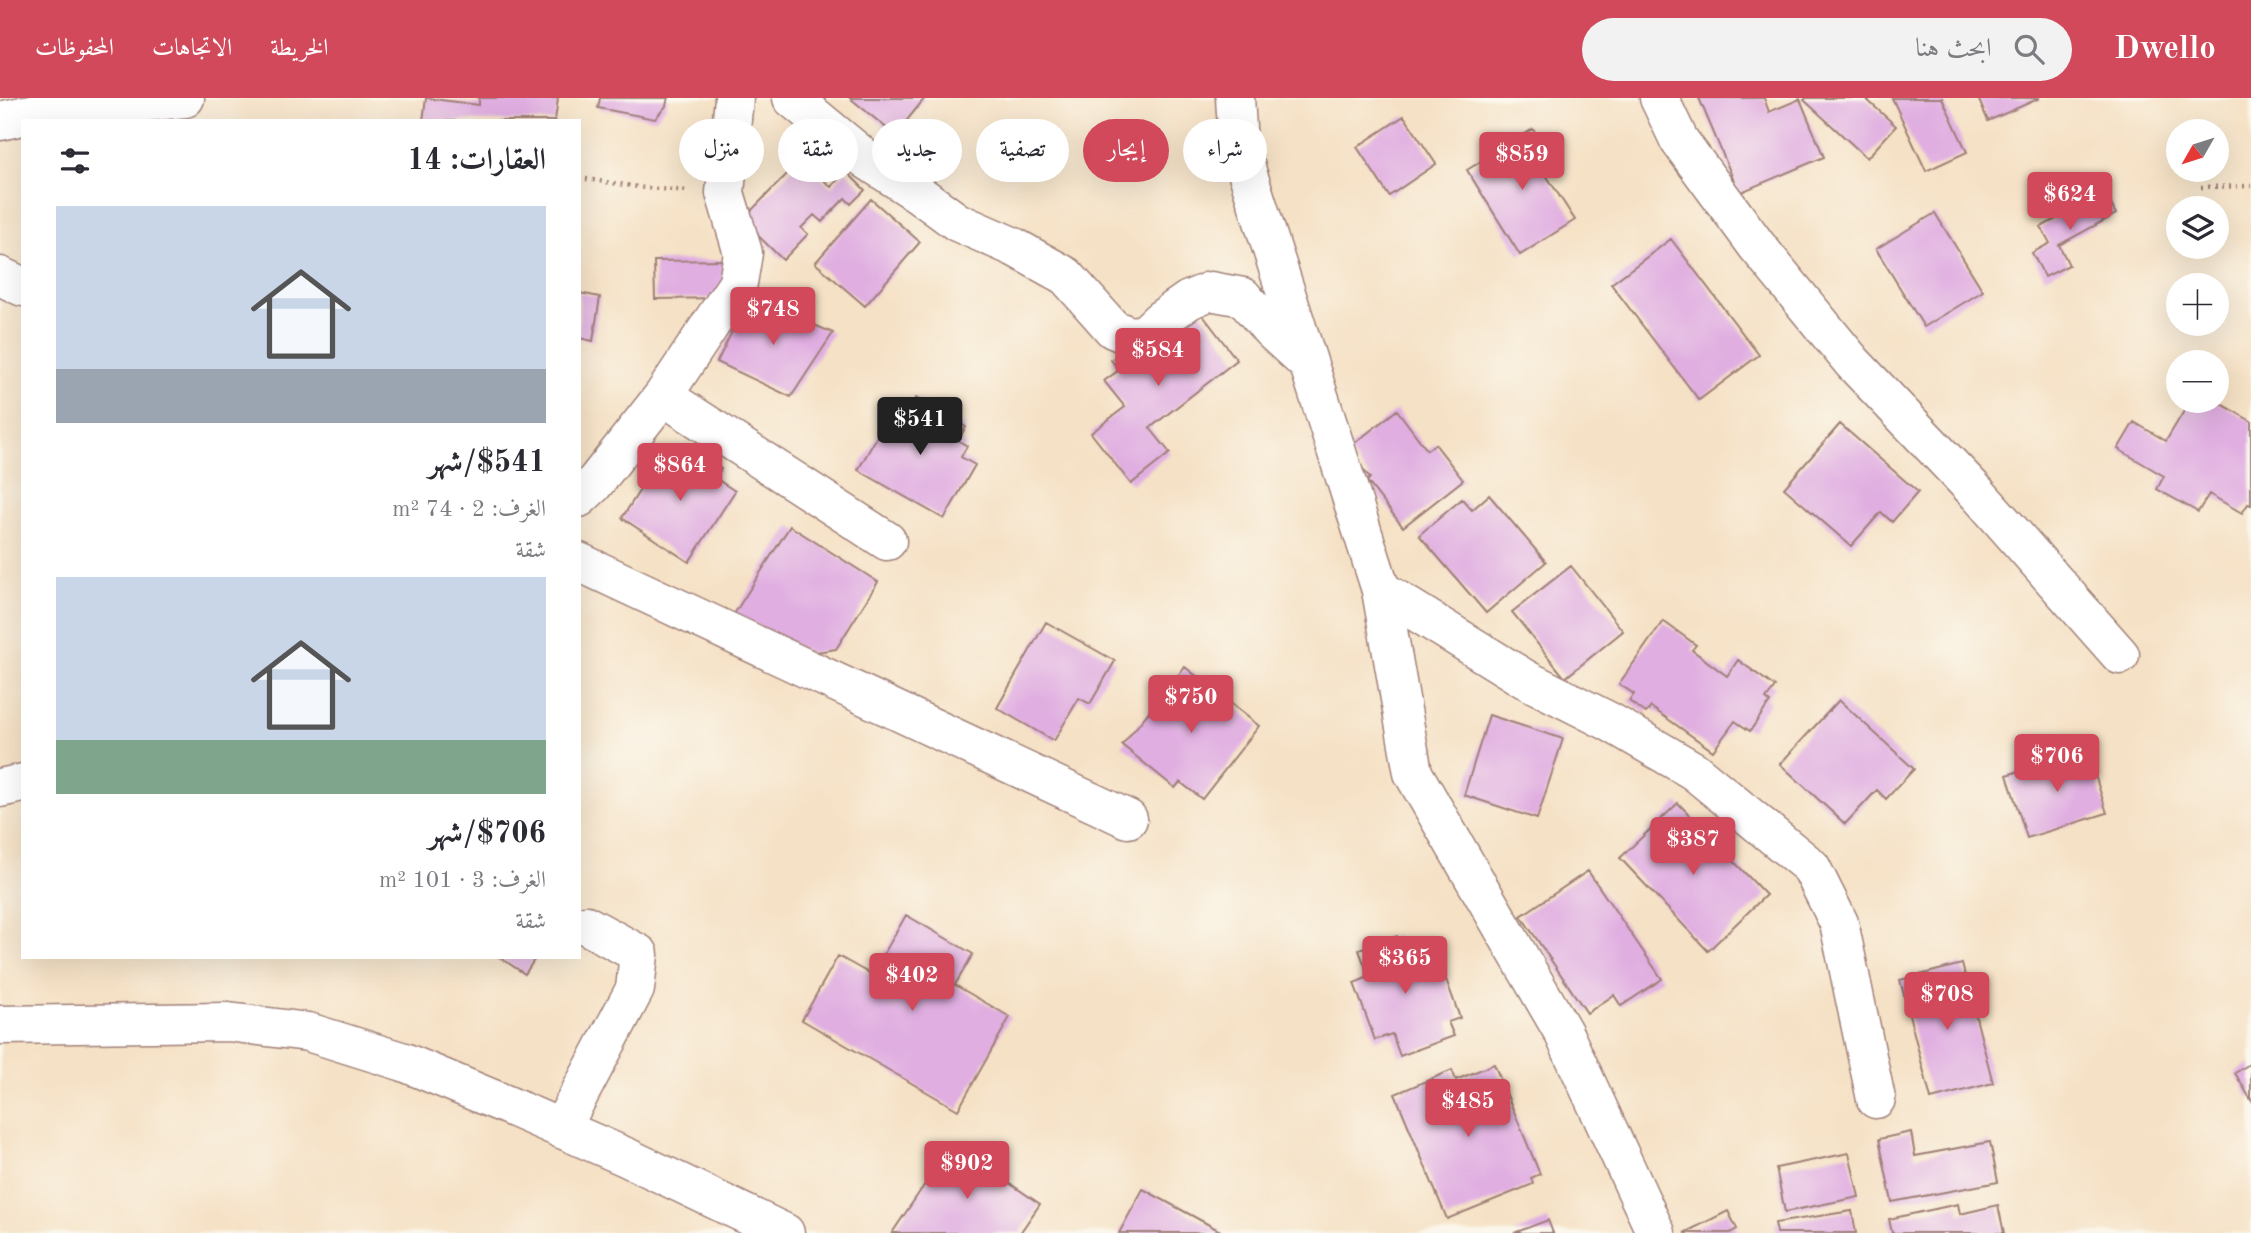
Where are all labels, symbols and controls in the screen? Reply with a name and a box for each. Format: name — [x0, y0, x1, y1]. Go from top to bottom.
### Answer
search box — [1582, 18, 2072, 81]
icon: search — [2010, 30, 2048, 68]
text: Dwello — [2114, 33, 2216, 66]
text: ابحث هنا — [1915, 36, 1992, 62]
text: المحفوظات — [35, 37, 114, 61]
text: الاتجاهات — [152, 37, 232, 61]
text: الخريطة — [270, 37, 329, 61]
chip: منزل — [679, 119, 764, 182]
chip: شقة — [778, 119, 858, 182]
chip: جديد — [872, 119, 962, 182]
chip: تصفية — [976, 119, 1069, 182]
chip: إيجار — [1083, 119, 1169, 182]
chip: شراء — [1183, 119, 1267, 182]
north arrow — [2166, 119, 2230, 182]
map controls — [2166, 119, 2229, 413]
pin: $859 — [1481, 132, 1563, 192]
icon: filters — [56, 142, 94, 180]
text: $859 — [1495, 143, 1549, 166]
text: العقارات: 14 — [407, 146, 546, 176]
pin: $624 — [2029, 172, 2111, 232]
text: $624 — [2043, 183, 2097, 206]
button: layers — [2166, 196, 2229, 259]
icon: home — [238, 251, 364, 377]
button: + — [2166, 273, 2229, 336]
pin: $748 — [732, 288, 814, 347]
text: $748 — [746, 298, 800, 321]
pin: $584 — [1117, 328, 1199, 388]
text: $584 — [1131, 339, 1185, 362]
button: − — [2166, 350, 2229, 413]
pin: $541 — [879, 398, 961, 457]
text: $541 — [893, 408, 947, 431]
pin: $864 — [639, 444, 721, 503]
text: $541/شهر — [428, 448, 546, 478]
text: $864 — [653, 454, 707, 477]
text: الغرف: 2 · 74 m² — [392, 498, 546, 521]
text: شقة — [516, 539, 546, 562]
icon: home — [238, 622, 364, 748]
pin: $750 — [1150, 676, 1232, 735]
text: $750 — [1164, 686, 1218, 709]
pin: $706 — [2016, 734, 2098, 794]
text: $706 — [2030, 745, 2084, 768]
pin: $387 — [1652, 818, 1734, 877]
text: $706/شهر — [428, 819, 546, 849]
text: $387 — [1666, 828, 1720, 851]
text: الغرف: 3 · 101 m² — [379, 869, 546, 892]
text: شقة — [516, 910, 546, 933]
pin: $365 — [1364, 936, 1446, 996]
text: $365 — [1378, 947, 1432, 970]
pin: $402 — [871, 954, 953, 1013]
text: $402 — [885, 964, 939, 987]
pin: $708 — [1906, 972, 1988, 1032]
text: $708 — [1920, 983, 1974, 1006]
pin: $485 — [1427, 1080, 1509, 1139]
text: $485 — [1441, 1090, 1495, 1113]
pin: $902 — [926, 1142, 1008, 1201]
text: $902 — [940, 1152, 994, 1175]

